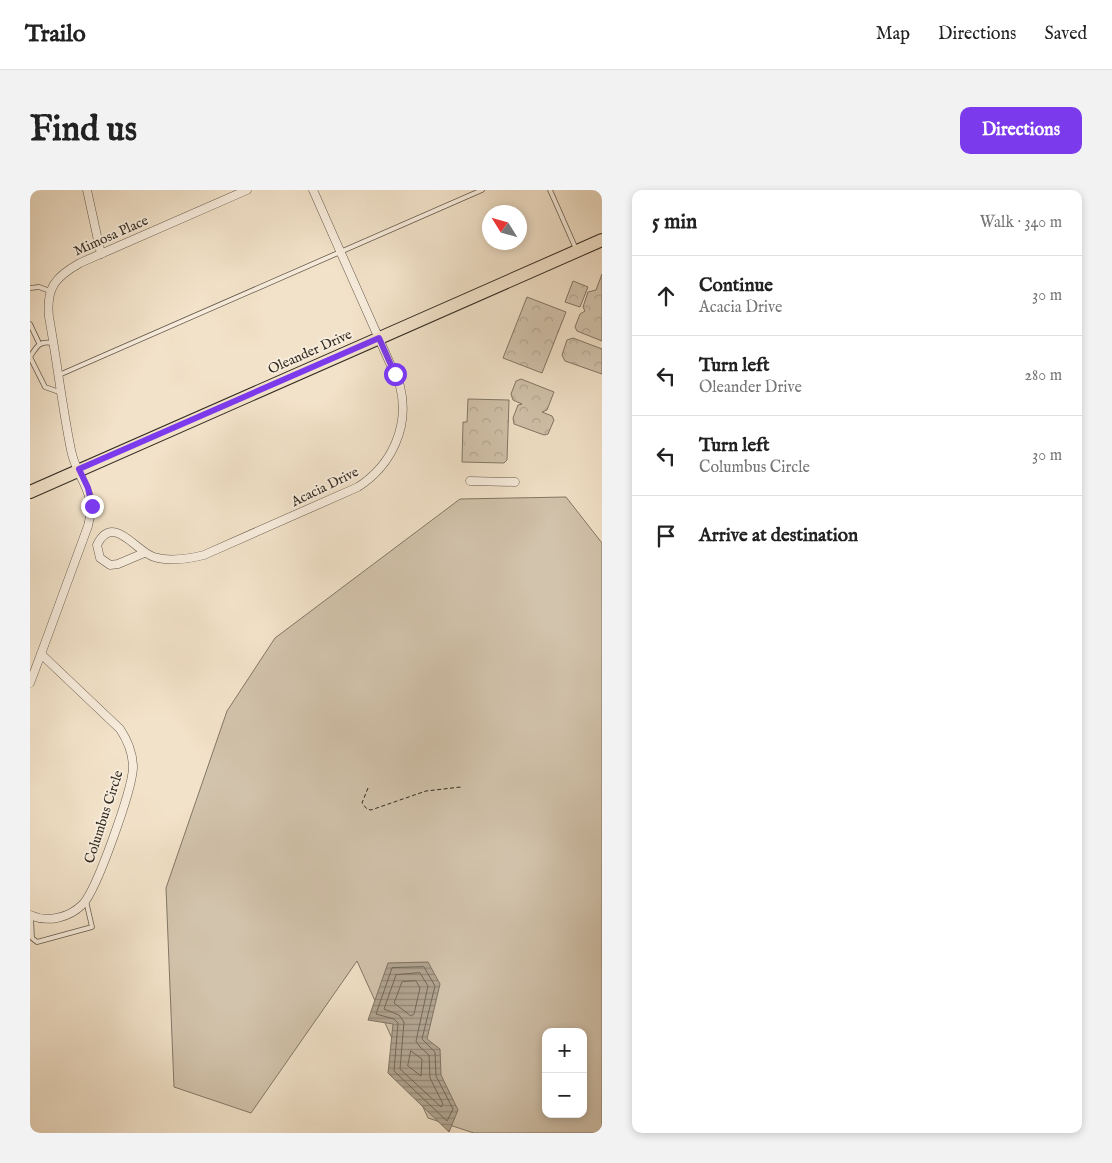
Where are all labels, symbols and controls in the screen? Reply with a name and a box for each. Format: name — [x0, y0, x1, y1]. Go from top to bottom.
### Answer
text: Trailo — [25, 19, 86, 50]
text: Map — [876, 23, 910, 46]
text: Directions — [938, 23, 1016, 46]
text: Saved — [1044, 23, 1087, 46]
button: Directions — [960, 107, 1082, 154]
text: Find us — [30, 108, 137, 153]
north arrow — [482, 205, 527, 250]
text: 5 min — [652, 209, 697, 236]
street label: Mimosa Place — [71, 211, 152, 260]
text: Walk · 340 m — [980, 213, 1062, 233]
text: Continue — [699, 274, 773, 298]
icon: ahead — [652, 282, 680, 310]
text: 30 m — [1032, 286, 1062, 306]
text: Acacia Drive — [699, 298, 782, 318]
street label: Oleander Drive — [265, 325, 355, 379]
text: Turn left — [699, 354, 770, 378]
icon: left — [652, 362, 680, 390]
route start — [384, 363, 407, 386]
text: 280 m — [1025, 366, 1062, 386]
text: Oleander Drive — [699, 378, 802, 398]
text: Turn left — [699, 434, 770, 458]
icon: left — [652, 442, 680, 470]
text: 30 m — [1032, 446, 1062, 466]
text: Columbus Circle — [699, 458, 810, 478]
street label: Acacia Drive — [287, 463, 362, 512]
route end — [81, 495, 104, 518]
icon: arrive — [652, 522, 680, 550]
text: Arrive at destination — [699, 524, 858, 548]
street label: Columbus Circle — [80, 768, 128, 866]
map controls — [542, 1028, 587, 1118]
button: + — [542, 1028, 587, 1073]
button: − — [542, 1073, 587, 1118]

